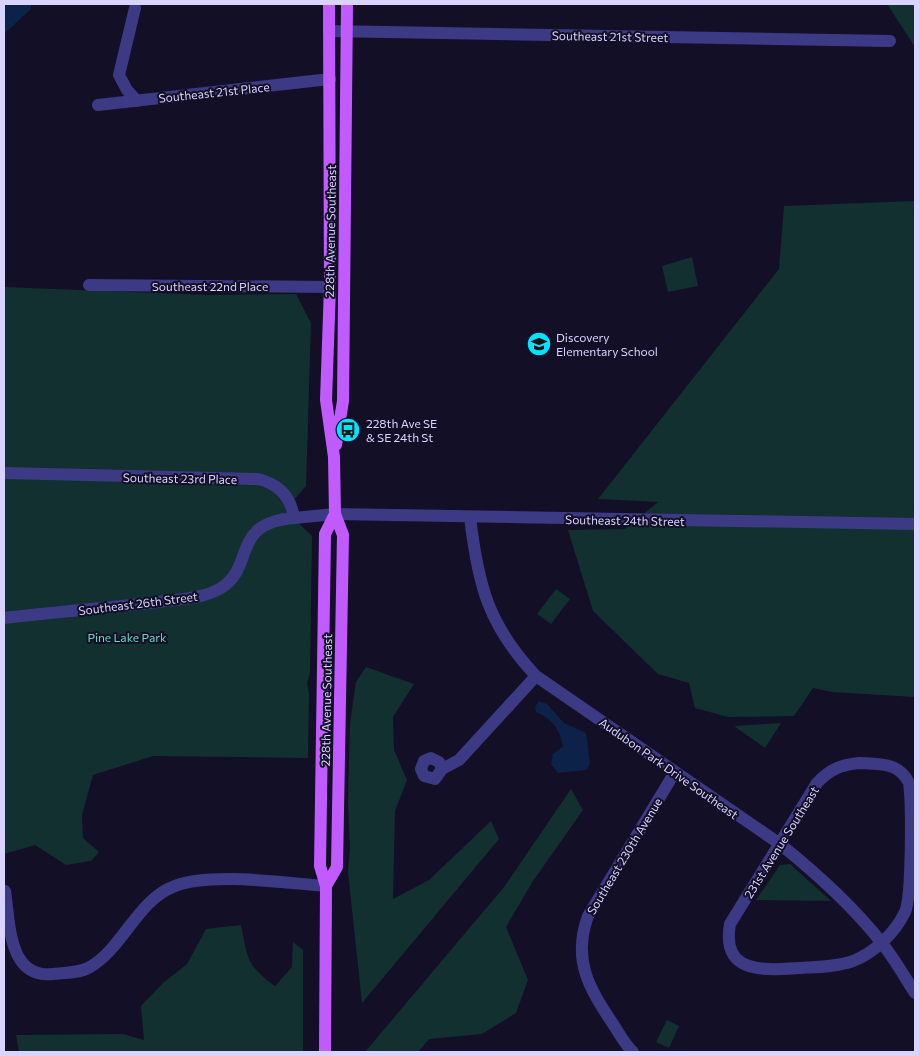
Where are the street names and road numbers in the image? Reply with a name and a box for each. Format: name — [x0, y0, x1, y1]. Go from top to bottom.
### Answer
street label: Southeast 21st Street — [552, 28, 668, 44]
street label: Southeast 21st Place — [158, 79, 270, 105]
street label: 228th Avenue Southeast — [322, 165, 338, 297]
street label: Southeast 22nd Place — [152, 279, 268, 293]
street label: Southeast 23rd Place — [123, 470, 237, 486]
street label: Southeast 24th Street — [565, 512, 685, 528]
street label: Southeast 26th Street — [78, 589, 198, 617]
street label: 228th Avenue Southeast — [318, 634, 334, 766]
street label: Audubon Park Drive Southeast — [597, 715, 741, 821]
street label: 231st Avenue Southeast — [741, 783, 821, 901]
street label: Southeast 230th Avenue — [584, 795, 664, 917]

